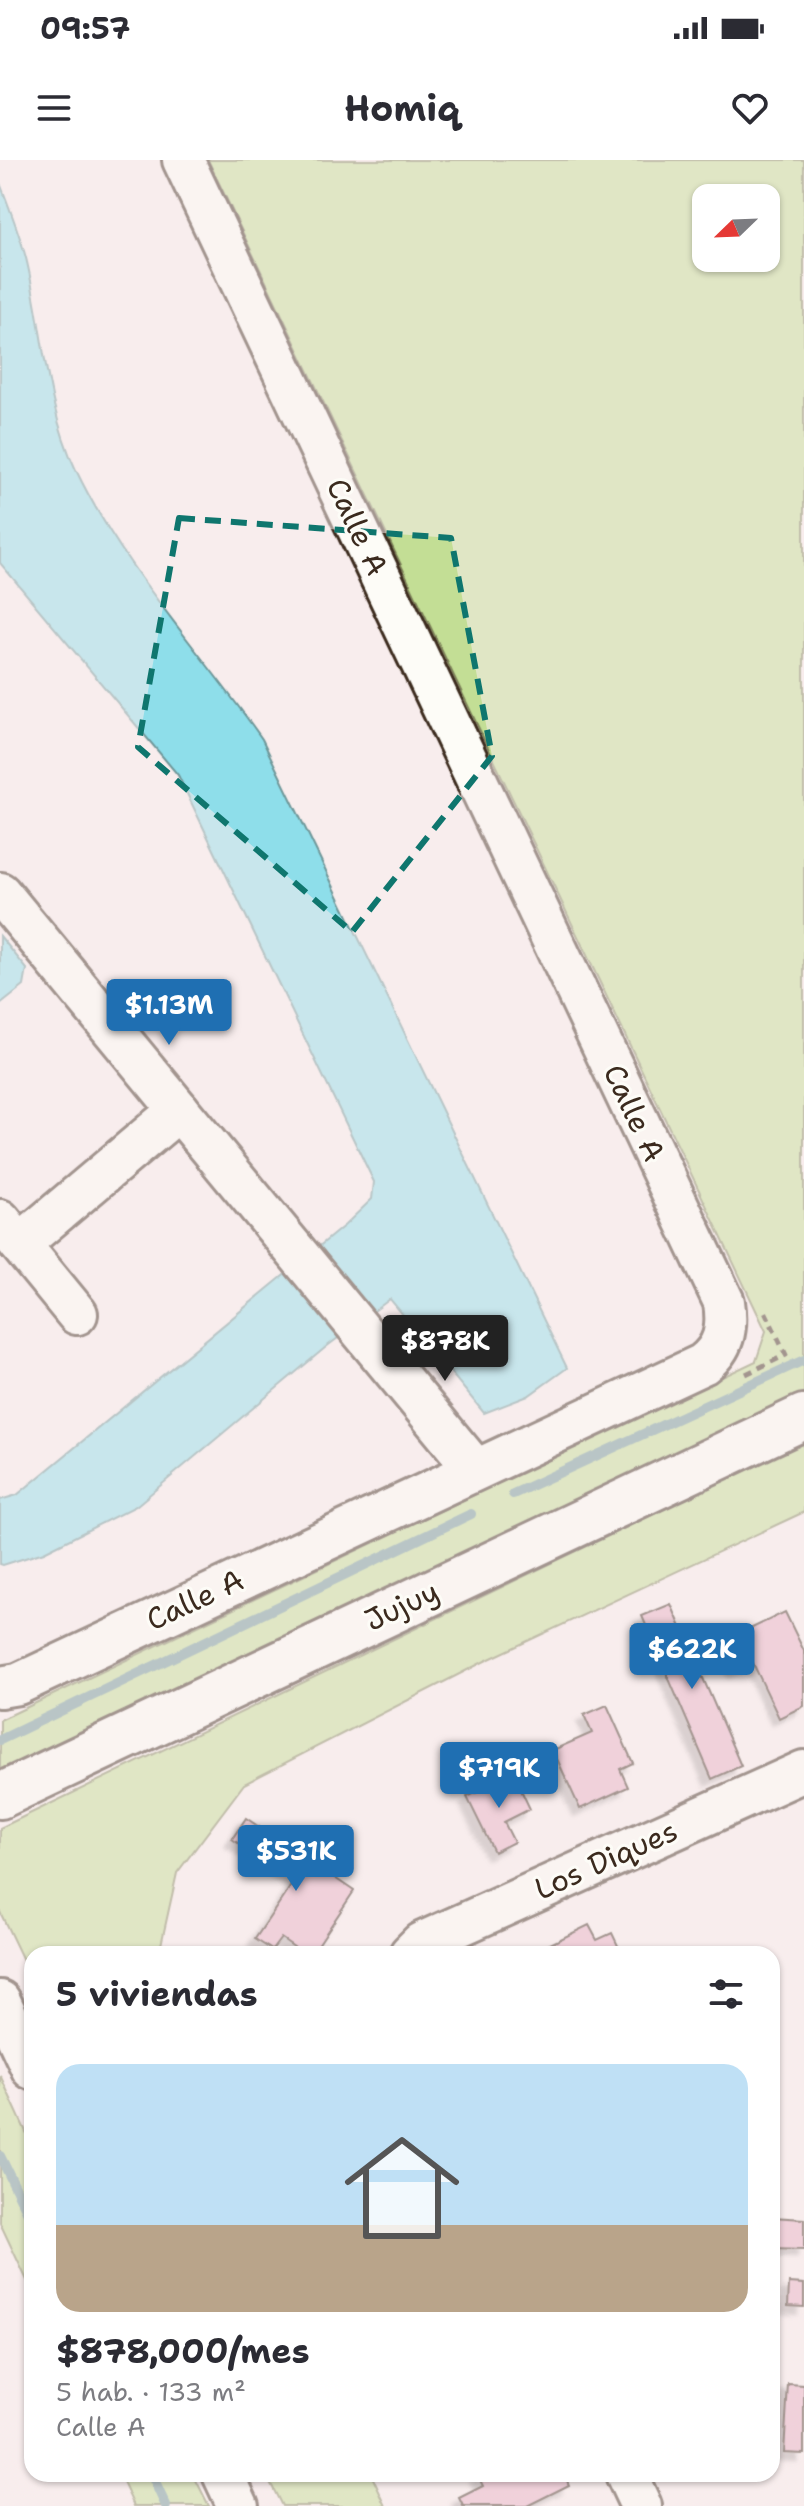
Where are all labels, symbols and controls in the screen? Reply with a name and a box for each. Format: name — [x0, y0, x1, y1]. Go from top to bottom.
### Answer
text: 09:57 — [40, 8, 130, 49]
text: Homiq — [344, 84, 460, 133]
icon: menu — [32, 86, 76, 130]
icon: heart — [728, 86, 772, 130]
north arrow — [692, 184, 780, 272]
map controls — [692, 184, 780, 272]
street label: Calle A — [317, 471, 398, 582]
pin: $1.13M — [104, 979, 234, 1047]
text: $1.13M — [125, 987, 213, 1022]
street label: Calle A — [594, 1057, 675, 1168]
pin: $878K — [389, 1315, 501, 1383]
text: $878K — [400, 1323, 490, 1358]
street label: Calle A — [139, 1559, 250, 1640]
street label: Jujuy — [358, 1571, 446, 1640]
pin: $622K — [636, 1623, 748, 1691]
text: $622K — [647, 1631, 737, 1666]
pin: $719K — [443, 1742, 555, 1810]
text: $719K — [458, 1750, 540, 1785]
street label: Los Diques — [528, 1810, 684, 1909]
pin: $531K — [240, 1825, 352, 1893]
text: $531K — [256, 1833, 336, 1868]
text: 5 viviendas — [56, 1971, 258, 2017]
icon: filters — [704, 1972, 748, 2016]
icon: home — [330, 2116, 474, 2260]
text: $878,000/mes — [56, 2328, 310, 2374]
text: 5 hab. · 133 m² — [56, 2374, 246, 2409]
text: Calle A — [56, 2409, 146, 2444]

